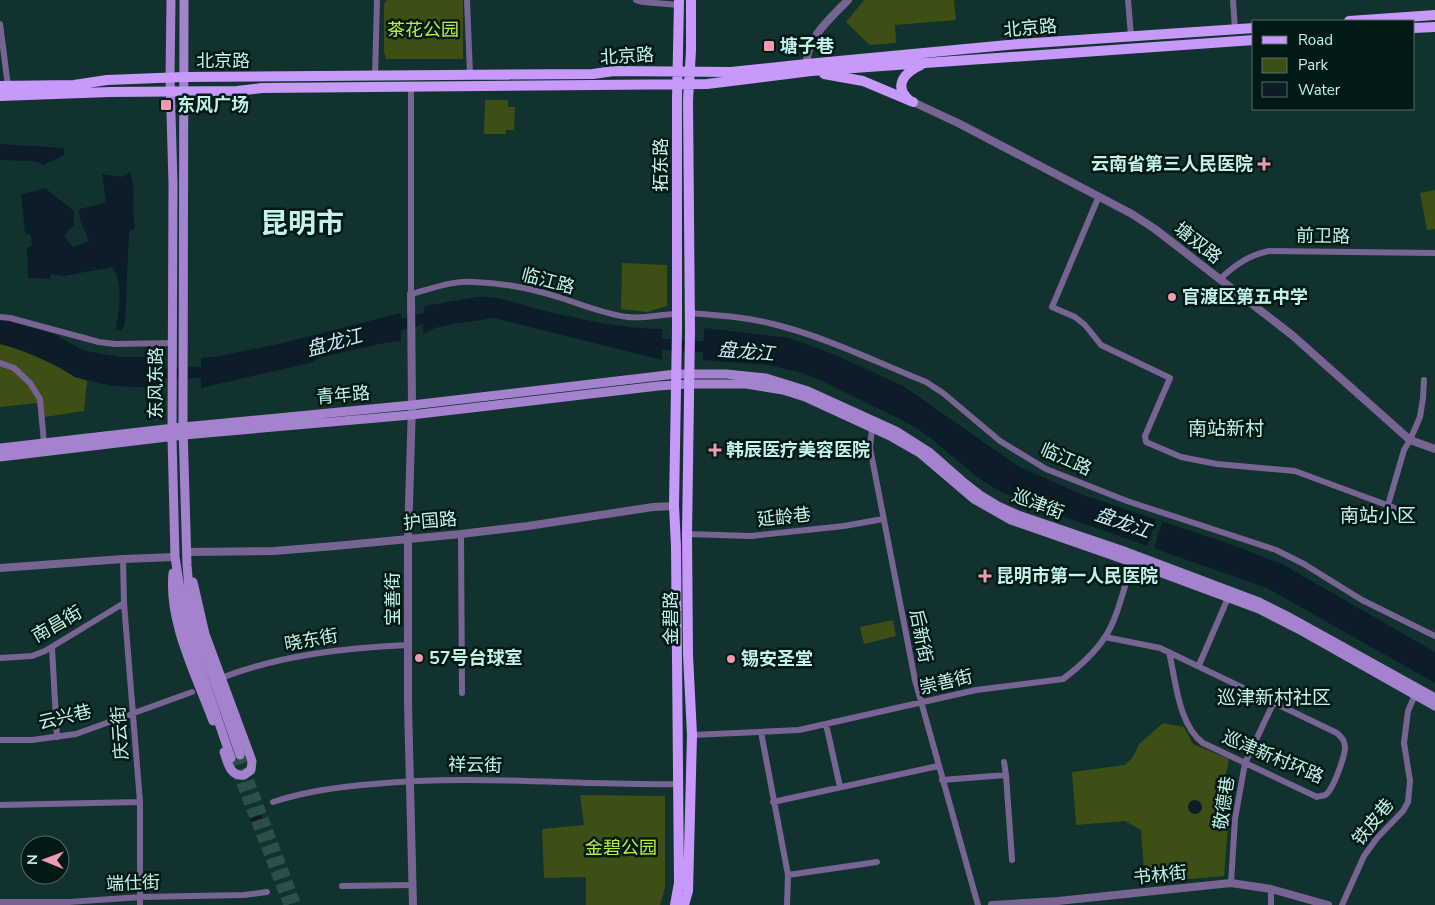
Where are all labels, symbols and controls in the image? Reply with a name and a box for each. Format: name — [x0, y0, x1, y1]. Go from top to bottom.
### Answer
street label: 北京路 — [1002, 14, 1058, 42]
park label: 茶花公园 — [387, 18, 459, 42]
legend — [1252, 20, 1415, 110]
text: Road — [1298, 30, 1333, 50]
place label: 塘子巷 — [780, 34, 834, 58]
marker: 塘子巷 — [762, 39, 776, 53]
street label: 北京路 — [599, 43, 655, 69]
street label: 北京路 — [196, 49, 250, 73]
text: Park — [1298, 55, 1328, 75]
text: Water — [1298, 80, 1341, 100]
place label: 东风广场 — [177, 93, 249, 117]
marker: 东风广场 — [159, 98, 173, 112]
street label: 拓东路 — [649, 138, 673, 192]
place label: 云南省第三人民医院 — [1091, 152, 1253, 176]
marker: 云南省第三人民医院 — [1257, 157, 1271, 171]
district label: 昆明市 — [260, 205, 344, 243]
street label: 塘双路 — [1169, 217, 1227, 269]
street label: 前卫路 — [1296, 224, 1350, 248]
street label: 临江路 — [519, 262, 577, 300]
place label: 官渡区第五中学 — [1182, 285, 1308, 309]
marker: 官渡区第五中学 — [1166, 291, 1178, 303]
water label: 盘龙江 — [303, 323, 367, 363]
water label: 盘龙江 — [716, 337, 777, 368]
street label: 东风东路 — [144, 347, 168, 419]
street label: 青年路 — [315, 381, 371, 409]
district label: 南站新村 — [1188, 416, 1264, 442]
street label: 临江路 — [1036, 437, 1096, 481]
place label: 韩辰医疗美容医院 — [726, 438, 870, 462]
marker: 韩辰医疗美容医院 — [708, 443, 722, 457]
street label: 巡津街 — [1008, 483, 1068, 525]
water label: 盘龙江 — [1091, 501, 1156, 545]
street label: 延龄巷 — [756, 502, 812, 532]
district label: 南站小区 — [1340, 503, 1416, 529]
street label: 护国路 — [402, 507, 458, 535]
place label: 昆明市第一人民医院 — [996, 564, 1158, 588]
marker: 昆明市第一人民医院 — [978, 569, 992, 583]
street label: 宝善街 — [381, 572, 405, 626]
street label: 金碧路 — [659, 591, 683, 645]
street label: 南昌街 — [28, 600, 86, 648]
street label: 后新街 — [904, 607, 938, 665]
street label: 晓东街 — [282, 623, 340, 657]
place label: 57号台球室 — [429, 646, 523, 670]
place label: 锡安圣堂 — [741, 647, 813, 671]
marker: 57号台球室 — [413, 652, 425, 664]
marker: 锡安圣堂 — [725, 653, 737, 665]
street label: 崇善街 — [917, 664, 975, 700]
district label: 巡津新村社区 — [1217, 685, 1331, 711]
street label: 云兴巷 — [36, 699, 94, 735]
street label: 庆云街 — [106, 705, 134, 761]
street label: 巡津新村环路 — [1219, 725, 1327, 789]
street label: 祥云街 — [448, 753, 502, 777]
street label: 敬德巷 — [1208, 775, 1240, 831]
street label: 铁皮巷 — [1347, 793, 1399, 851]
north arrow — [20, 835, 70, 885]
park label: 金碧公园 — [585, 836, 657, 860]
text: N — [23, 854, 42, 865]
street label: 书林街 — [1132, 860, 1188, 890]
street label: 端仕街 — [106, 870, 160, 896]

